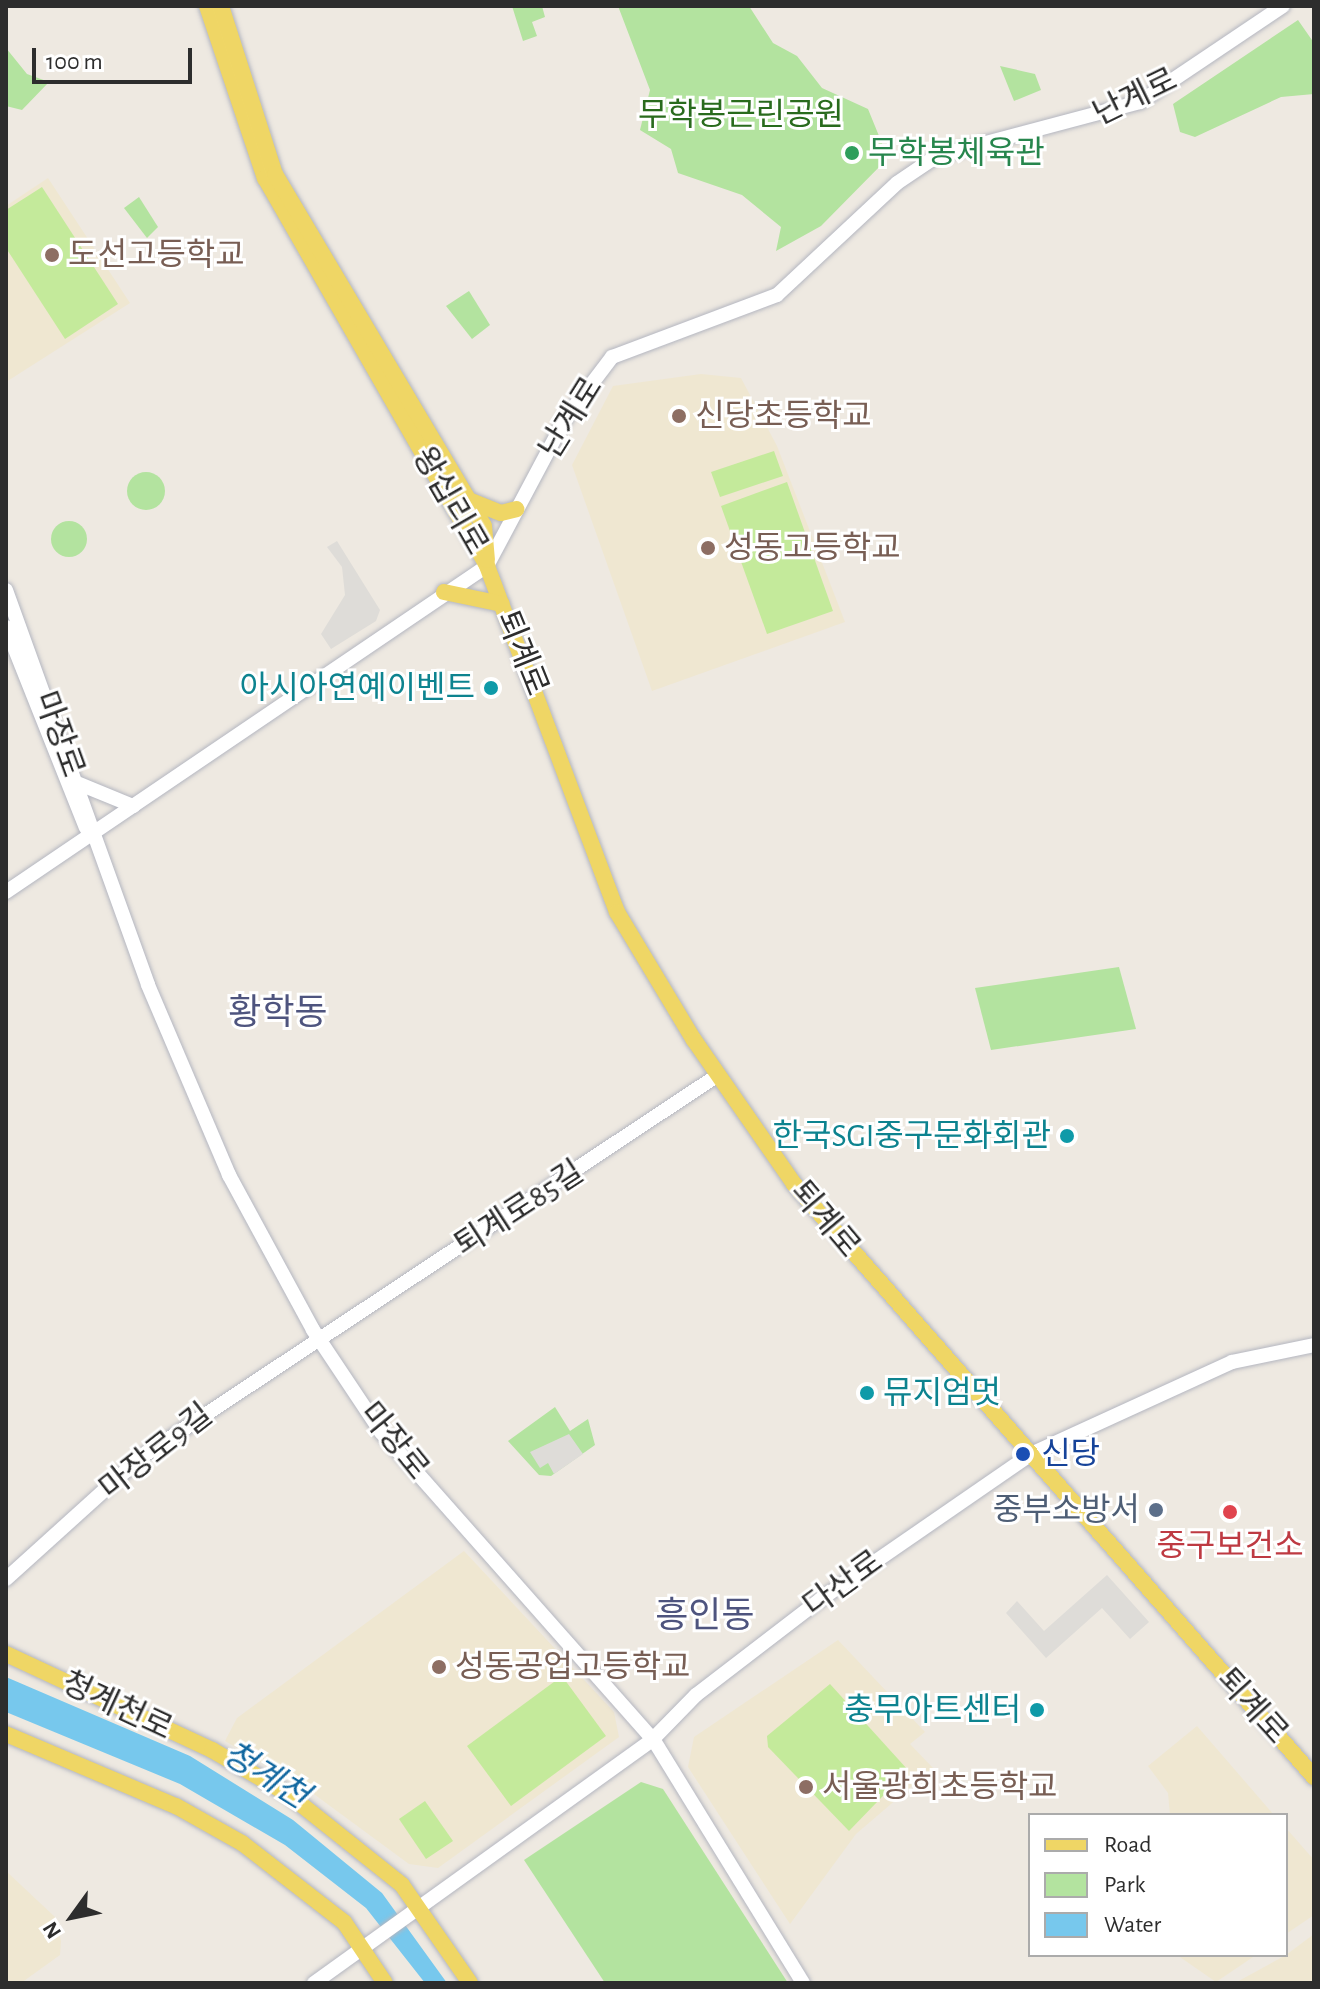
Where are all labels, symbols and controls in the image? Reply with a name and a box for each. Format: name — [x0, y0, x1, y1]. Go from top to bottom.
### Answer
scale bar — [36, 32, 196, 82]
text: 100 m — [46, 50, 103, 74]
street label: 난계로 — [1087, 60, 1183, 134]
park label: 무학봉근린공원 — [638, 96, 844, 134]
place label: 무학봉체육관 — [868, 134, 1045, 172]
marker: 무학봉체육관 — [843, 144, 861, 162]
place label: 도선고등학교 — [68, 236, 245, 274]
marker: 도선고등학교 — [43, 246, 61, 264]
street label: 난계로 — [531, 370, 611, 466]
place label: 신당초등학교 — [695, 397, 872, 435]
marker: 신당초등학교 — [670, 407, 688, 425]
street label: 왕십리로 — [404, 440, 496, 562]
place label: 성동고등학교 — [724, 529, 901, 567]
marker: 성동고등학교 — [699, 539, 717, 557]
street label: 퇴계로 — [488, 605, 556, 701]
place label: 아시아연예이벤트 — [239, 669, 475, 707]
marker: 아시아연예이벤트 — [482, 679, 500, 697]
street label: 마장로 — [26, 686, 92, 782]
district label: 황학동 — [228, 992, 328, 1036]
place label: 한국SGI중구문화회관 — [773, 1117, 1051, 1155]
marker: 한국SGI중구문화회관 — [1058, 1127, 1076, 1145]
street label: 퇴계로85길 — [447, 1153, 591, 1265]
street label: 퇴계로 — [782, 1173, 868, 1265]
place label: 뮤지엄멋 — [883, 1374, 1001, 1412]
marker: 뮤지엄멋 — [858, 1384, 876, 1402]
street label: 마장로 — [351, 1395, 437, 1487]
street label: 마장로9길 — [92, 1396, 220, 1508]
place label: 신당 — [1041, 1435, 1100, 1473]
marker: 신당 — [1012, 1443, 1034, 1465]
place label: 중부소방서 — [993, 1491, 1140, 1529]
marker: 중부소방서 — [1147, 1501, 1165, 1519]
marker: 중구보건소 — [1219, 1501, 1241, 1523]
place label: 중구보건소 — [1156, 1527, 1304, 1565]
street label: 다산로 — [796, 1543, 890, 1625]
district label: 흥인동 — [655, 1595, 755, 1639]
place label: 성동공업고등학교 — [455, 1648, 691, 1686]
marker: 성동공업고등학교 — [430, 1658, 448, 1676]
street label: 퇴계로 — [1208, 1660, 1296, 1752]
street label: 청계천로 — [56, 1664, 178, 1748]
place label: 충무아트센터 — [844, 1691, 1021, 1729]
marker: 충무아트센터 — [1028, 1701, 1046, 1719]
water label: 청계천 — [214, 1734, 316, 1818]
place label: 서울광희초등학교 — [822, 1768, 1058, 1806]
marker: 서울광희초등학교 — [797, 1778, 815, 1796]
legend — [1028, 1813, 1288, 1957]
text: Road — [1104, 1833, 1152, 1857]
text: Park — [1104, 1873, 1145, 1897]
north arrow — [32, 1877, 112, 1957]
text: Water — [1104, 1913, 1161, 1937]
text: N — [38, 1918, 65, 1942]

